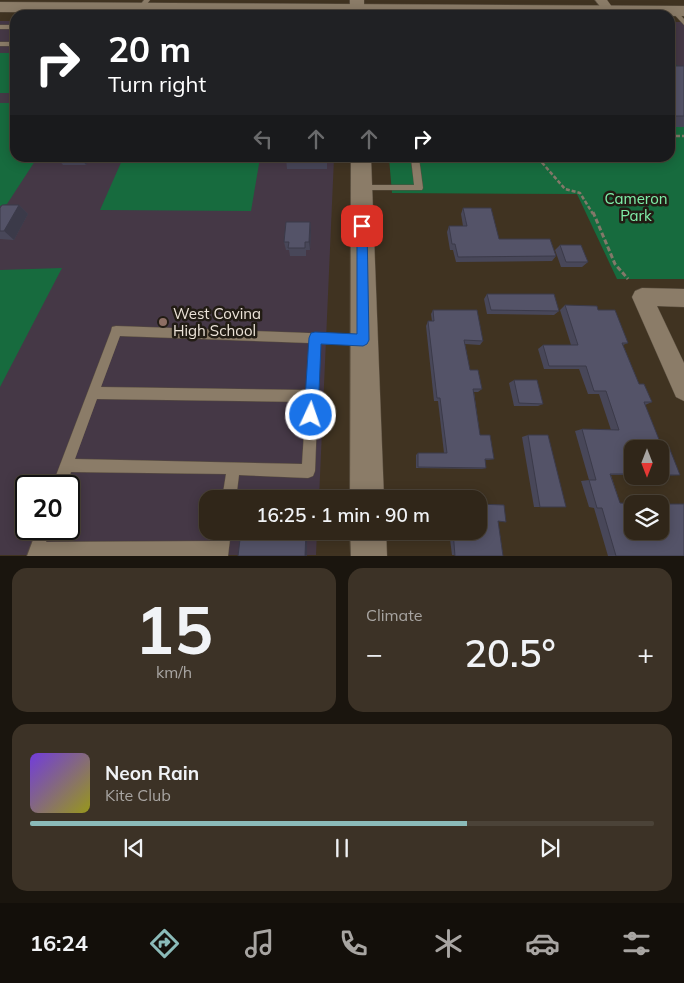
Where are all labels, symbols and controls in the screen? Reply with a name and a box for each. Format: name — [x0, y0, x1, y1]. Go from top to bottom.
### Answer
text: 20 m — [108, 27, 191, 71]
icon: right — [25, 30, 90, 95]
text: Turn right — [108, 70, 206, 98]
icon: left — [249, 125, 277, 153]
icon: ahead — [302, 125, 330, 153]
icon: ahead — [355, 125, 383, 153]
icon: right — [408, 125, 436, 153]
park label: Cameron Park — [604, 189, 668, 225]
pin — [341, 205, 383, 247]
icon: arrive — [348, 212, 376, 240]
place label: West Covina High School — [173, 304, 261, 340]
marker: West Covina High School — [157, 316, 169, 328]
position arrow — [284, 388, 336, 440]
north arrow — [624, 440, 669, 485]
map controls — [624, 440, 669, 540]
speed limit sign: 20 — [15, 475, 80, 540]
button: layers — [624, 495, 669, 540]
text: 16:25 · 1 min · 90 m — [256, 503, 430, 527]
text: 15 — [135, 589, 213, 670]
text: Climate — [366, 605, 422, 625]
text: 20.5° — [464, 629, 556, 677]
text: − — [366, 636, 383, 671]
text: + — [637, 636, 654, 671]
text: km/h — [156, 662, 192, 682]
text: Neon Rain — [105, 761, 199, 785]
text: Kite Club — [105, 785, 171, 805]
icon: previous — [120, 834, 148, 862]
icon: pause — [328, 834, 356, 862]
icon: next — [536, 834, 564, 862]
icon: directions — [147, 926, 182, 961]
icon: music — [242, 926, 277, 961]
icon: phone — [336, 926, 371, 961]
icon: climate — [431, 926, 466, 961]
icon: car — [525, 926, 560, 961]
icon: filters — [619, 926, 654, 961]
text: 16:24 — [30, 929, 88, 957]

